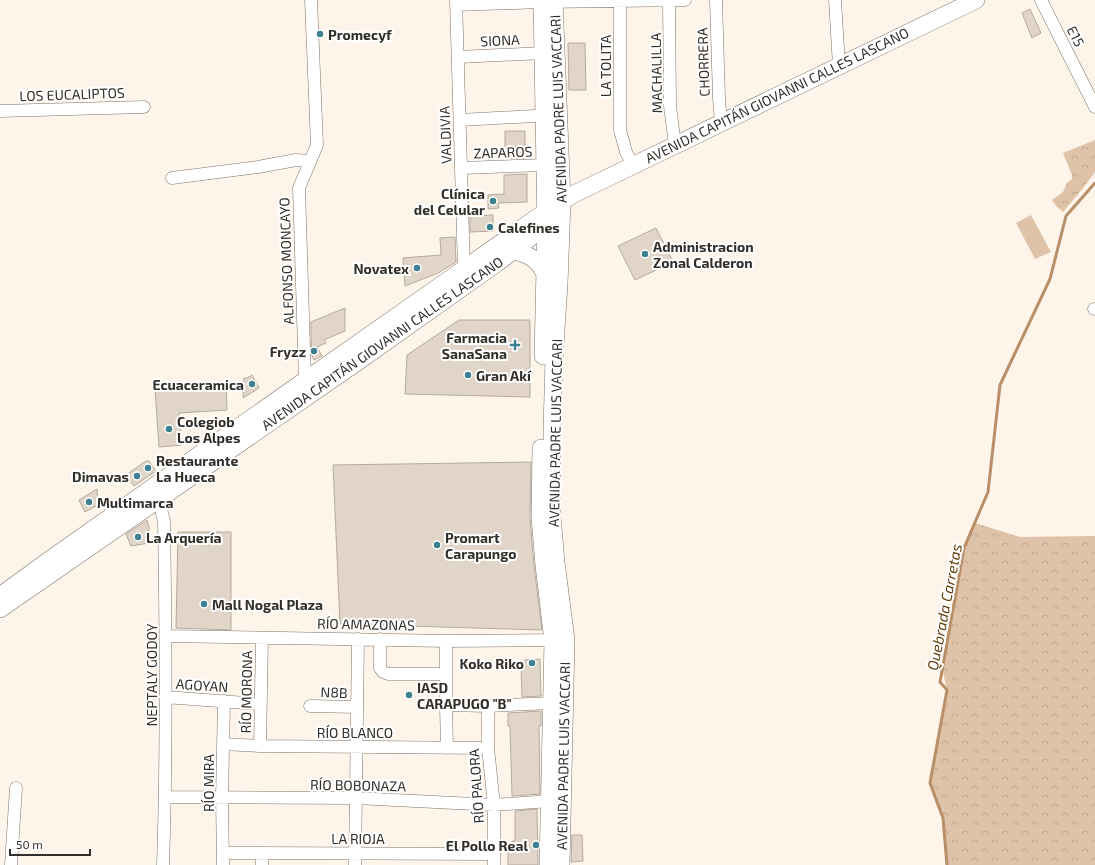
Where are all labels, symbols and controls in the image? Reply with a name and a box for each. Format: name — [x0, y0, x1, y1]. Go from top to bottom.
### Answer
street label: AVENIDA PADRE LUIS VACCARI — [546, 15, 570, 203]
street label: E15 — [1064, 23, 1088, 49]
street label: AVENIDA CAPITÁN GIOVANNI CALLES LASCANO — [642, 24, 912, 166]
place label: Promecyf — [328, 26, 392, 43]
street label: CHORRERA — [693, 27, 713, 97]
marker: Promecyf — [315, 29, 325, 39]
street label: SIONA — [480, 30, 520, 50]
street label: MACHALILLA — [647, 32, 665, 114]
street label: LA TOLITA — [597, 34, 614, 97]
street label: LOS EUCALIPTOS — [19, 84, 125, 104]
street label: VALDIVIA — [435, 106, 455, 164]
street label: ZAPAROS — [473, 142, 533, 162]
place label: Clínica del Celular — [414, 185, 485, 218]
marker: Clínica del Celular — [488, 196, 498, 206]
street label: ALFONSO MONCAYO — [275, 197, 297, 325]
place label: Calefines — [498, 219, 560, 236]
marker: Calefines — [485, 222, 495, 232]
place label: Administracion Zonal Calderon — [653, 238, 754, 271]
marker: Administracion Zonal Calderon — [640, 249, 650, 259]
street label: AVENIDA CAPITÁN GIOVANNI CALLES LASCANO — [258, 253, 506, 433]
place label: Novatex — [353, 260, 409, 277]
marker: Novatex — [412, 263, 422, 273]
place label: Farmacia SanaSana — [442, 329, 507, 362]
street label: AVENIDA PADRE LUIS VACCARI — [545, 339, 565, 527]
marker: Farmacia SanaSana — [510, 340, 520, 350]
place label: Fryzz — [270, 343, 306, 360]
marker: Fryzz — [309, 346, 319, 356]
place label: Gran Akí — [476, 367, 532, 384]
marker: Gran Akí — [463, 370, 473, 380]
place label: Ecuaceramica — [152, 376, 244, 393]
marker: Ecuaceramica — [247, 379, 257, 389]
place label: Colegiob Los Alpes — [177, 413, 240, 446]
marker: Colegiob Los Alpes — [164, 424, 174, 434]
place label: Restaurante La Hueca — [156, 452, 238, 485]
marker: Restaurante La Hueca — [143, 463, 153, 473]
place label: Dimavas — [72, 468, 129, 485]
marker: Dimavas — [132, 471, 142, 481]
place label: Multimarca — [97, 494, 173, 511]
marker: Multimarca — [84, 497, 94, 507]
place label: La Arquería — [146, 529, 222, 546]
place label: Promart Carapungo — [445, 529, 517, 562]
marker: La Arquería — [133, 532, 143, 542]
marker: Promart Carapungo — [432, 540, 442, 550]
water label: Quebrada Carretas — [923, 542, 966, 672]
place label: Mall Nogal Plaza — [212, 596, 323, 613]
marker: Mall Nogal Plaza — [199, 599, 209, 609]
street label: RÍO AMAZONAS — [317, 615, 415, 633]
street label: NEPTALY GODOY — [143, 623, 160, 727]
street label: RÍO MORONA — [237, 650, 255, 734]
place label: Koko Riko — [460, 655, 524, 672]
marker: Koko Riko — [527, 658, 537, 668]
street label: AVENIDA PADRE LUIS VACCARI — [553, 662, 573, 850]
street label: AGOYAN — [175, 675, 229, 695]
place label: IASD CARAPUGO "B" — [417, 679, 512, 712]
street label: N8B — [320, 683, 348, 701]
marker: IASD CARAPUGO "B" — [404, 690, 414, 700]
street label: RÍO BLANCO — [317, 724, 393, 741]
street label: RÍO PALORA — [465, 748, 487, 824]
street label: RÍO MIRA — [200, 754, 217, 812]
street label: RÍO BOBONAZA — [310, 776, 406, 794]
street label: LA RIOJA — [331, 830, 385, 847]
scale bar — [10, 831, 90, 857]
text: 50 m — [16, 837, 43, 851]
place label: El Pollo Real — [446, 837, 528, 854]
marker: El Pollo Real — [531, 840, 541, 850]

